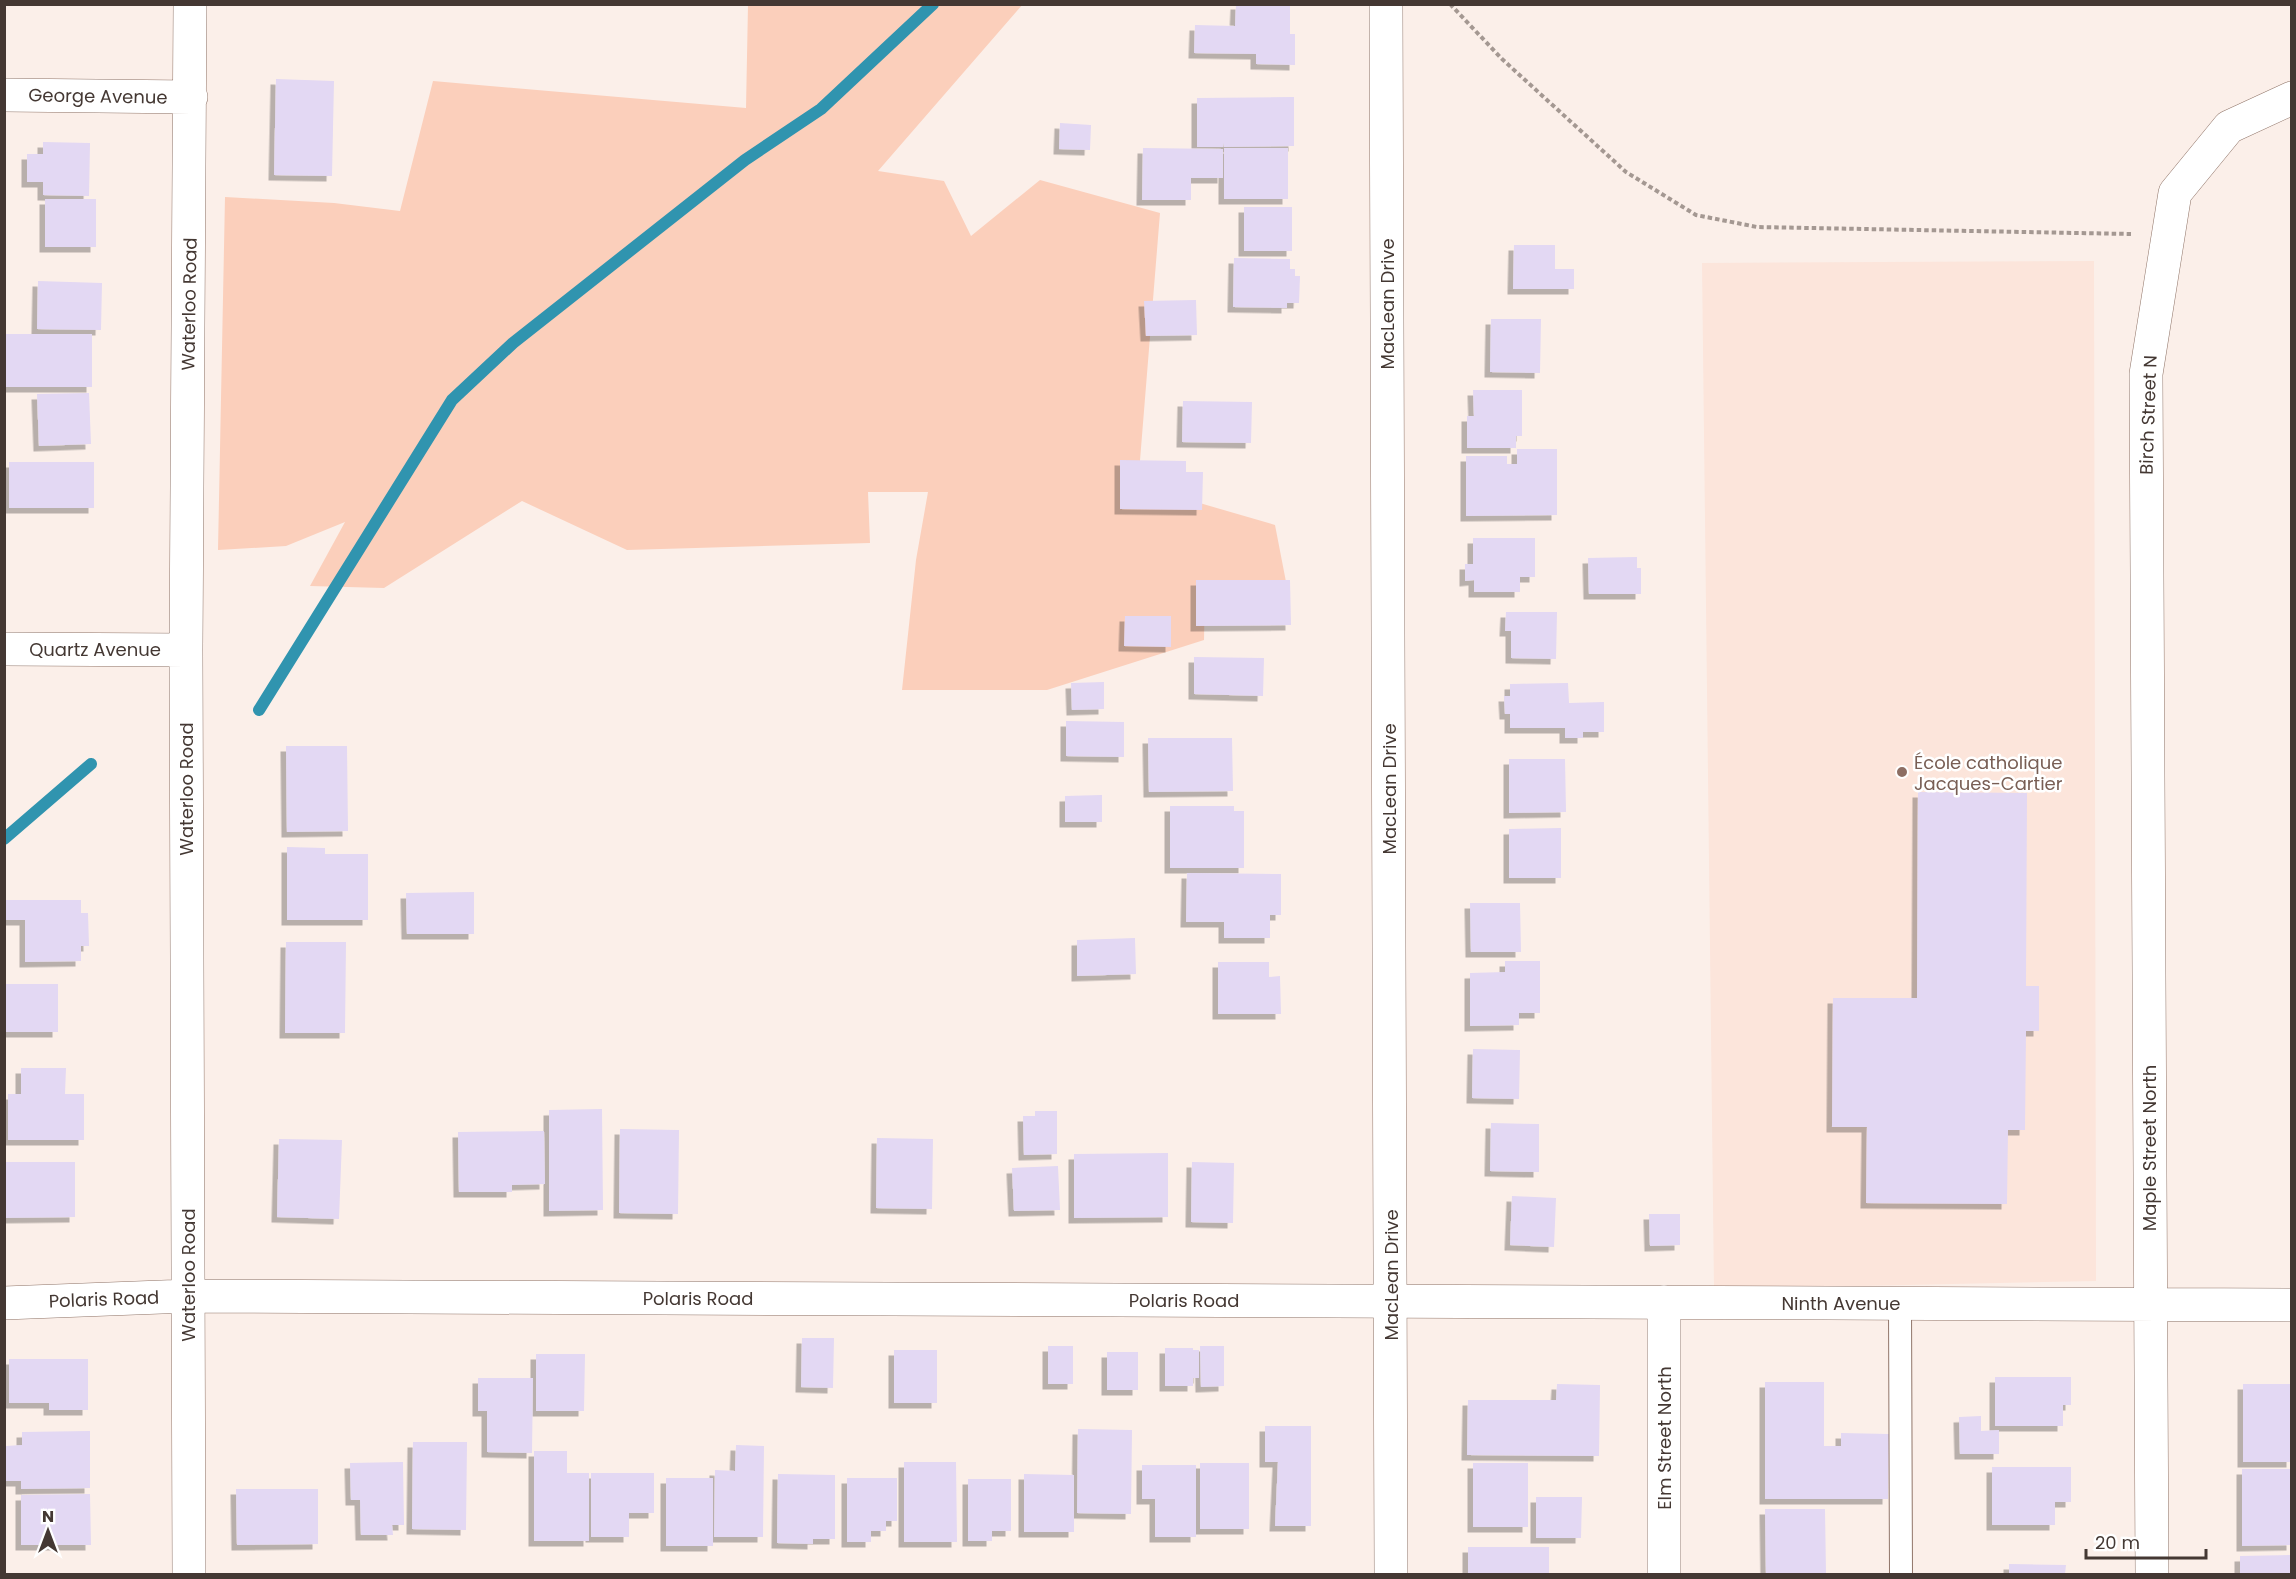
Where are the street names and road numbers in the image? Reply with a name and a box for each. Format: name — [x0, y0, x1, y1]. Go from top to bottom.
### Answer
street label: George Avenue — [28, 82, 168, 110]
street label: Waterloo Road — [175, 237, 203, 371]
street label: MacLean Drive — [1375, 238, 1400, 370]
street label: Birch Street N — [2133, 355, 2163, 475]
street label: Quartz Avenue — [29, 637, 161, 662]
street label: Waterloo Road — [174, 722, 199, 856]
street label: MacLean Drive — [1377, 723, 1402, 855]
street label: Maple Street North — [2137, 1065, 2162, 1231]
street label: Waterloo Road — [176, 1208, 201, 1342]
street label: MacLean Drive — [1379, 1209, 1404, 1341]
street label: Polaris Road — [48, 1285, 160, 1313]
street label: Polaris Road — [643, 1286, 753, 1311]
street label: Polaris Road — [1129, 1288, 1239, 1313]
street label: Ninth Avenue — [1781, 1291, 1901, 1316]
street label: Elm Street North — [1652, 1366, 1677, 1510]

